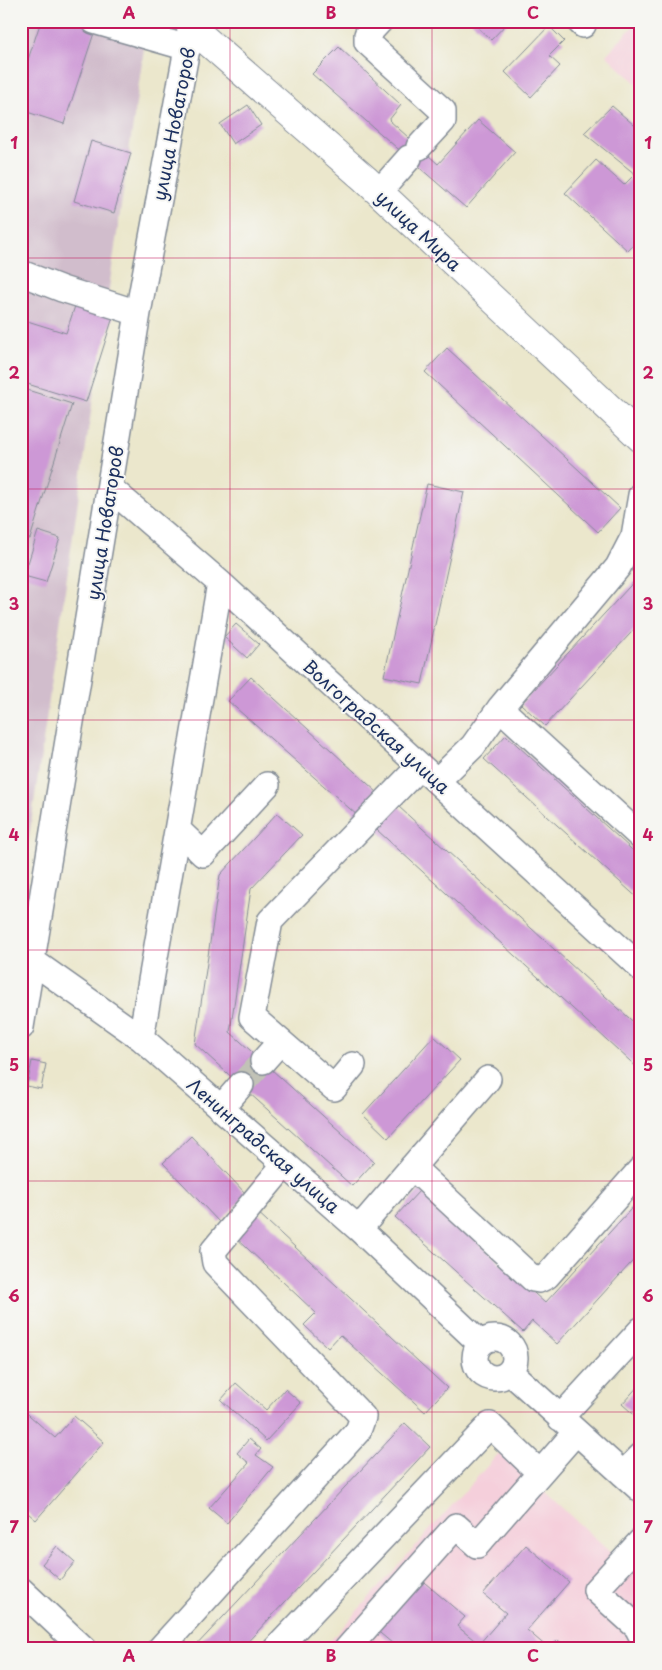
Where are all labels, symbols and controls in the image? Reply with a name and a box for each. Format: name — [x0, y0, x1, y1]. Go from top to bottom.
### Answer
text: A — [123, 0, 136, 24]
text: B — [326, 0, 337, 24]
text: C — [527, 0, 539, 24]
street label: улица Новаторов — [145, 45, 201, 203]
text: 1 — [10, 130, 18, 154]
text: 1 — [644, 130, 652, 154]
street label: улица Мира — [370, 183, 468, 277]
text: 2 — [8, 360, 20, 384]
text: 2 — [642, 360, 654, 384]
street label: улица Новаторов — [79, 444, 129, 602]
text: 3 — [9, 591, 19, 615]
text: 3 — [643, 591, 653, 615]
street label: Волгоградская улица — [298, 653, 457, 800]
text: 4 — [9, 822, 20, 846]
text: 4 — [643, 822, 654, 846]
text: 5 — [9, 1052, 19, 1076]
text: 5 — [643, 1052, 653, 1076]
street label: Ленинградская улица — [182, 1071, 347, 1220]
text: 6 — [8, 1283, 20, 1307]
text: 6 — [642, 1283, 654, 1307]
text: 7 — [9, 1514, 19, 1538]
text: 7 — [643, 1514, 653, 1538]
text: A — [123, 1643, 136, 1667]
text: B — [326, 1643, 337, 1667]
text: C — [527, 1643, 539, 1667]

